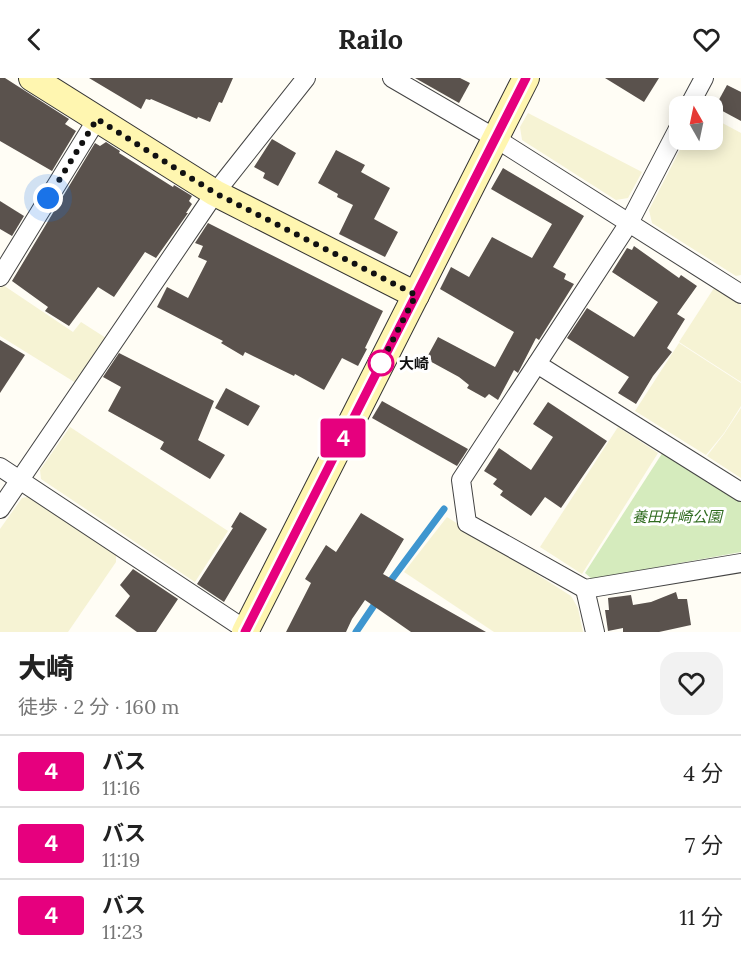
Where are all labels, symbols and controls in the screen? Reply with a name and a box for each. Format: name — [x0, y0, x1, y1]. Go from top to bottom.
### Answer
text: Railo — [338, 22, 403, 56]
icon: back — [18, 23, 51, 56]
icon: heart — [690, 23, 723, 56]
north arrow — [669, 96, 723, 150]
map controls — [669, 96, 723, 150]
your location — [33, 183, 63, 213]
marker: 大崎 — [368, 350, 394, 376]
place label: 大崎 — [399, 354, 429, 373]
line badge: ４ — [324, 418, 362, 458]
text: ４ — [333, 425, 354, 452]
park label: 養田井崎公園 — [632, 507, 724, 526]
text: 大崎 — [18, 650, 74, 686]
button: heart — [660, 652, 723, 715]
text: 徒歩 · 2 分 · 160 m — [18, 694, 179, 719]
text: バス — [102, 747, 146, 775]
text: ４ — [41, 758, 62, 785]
text: 4 分 — [683, 759, 723, 787]
text: 11:16 — [102, 775, 140, 800]
text: バス — [102, 819, 146, 847]
text: ４ — [41, 830, 62, 857]
text: 7 分 — [685, 831, 723, 859]
text: 11:19 — [102, 847, 140, 872]
text: バス — [102, 891, 146, 919]
text: ４ — [41, 902, 62, 929]
text: 11 分 — [679, 903, 723, 931]
text: 11:23 — [102, 919, 143, 944]

